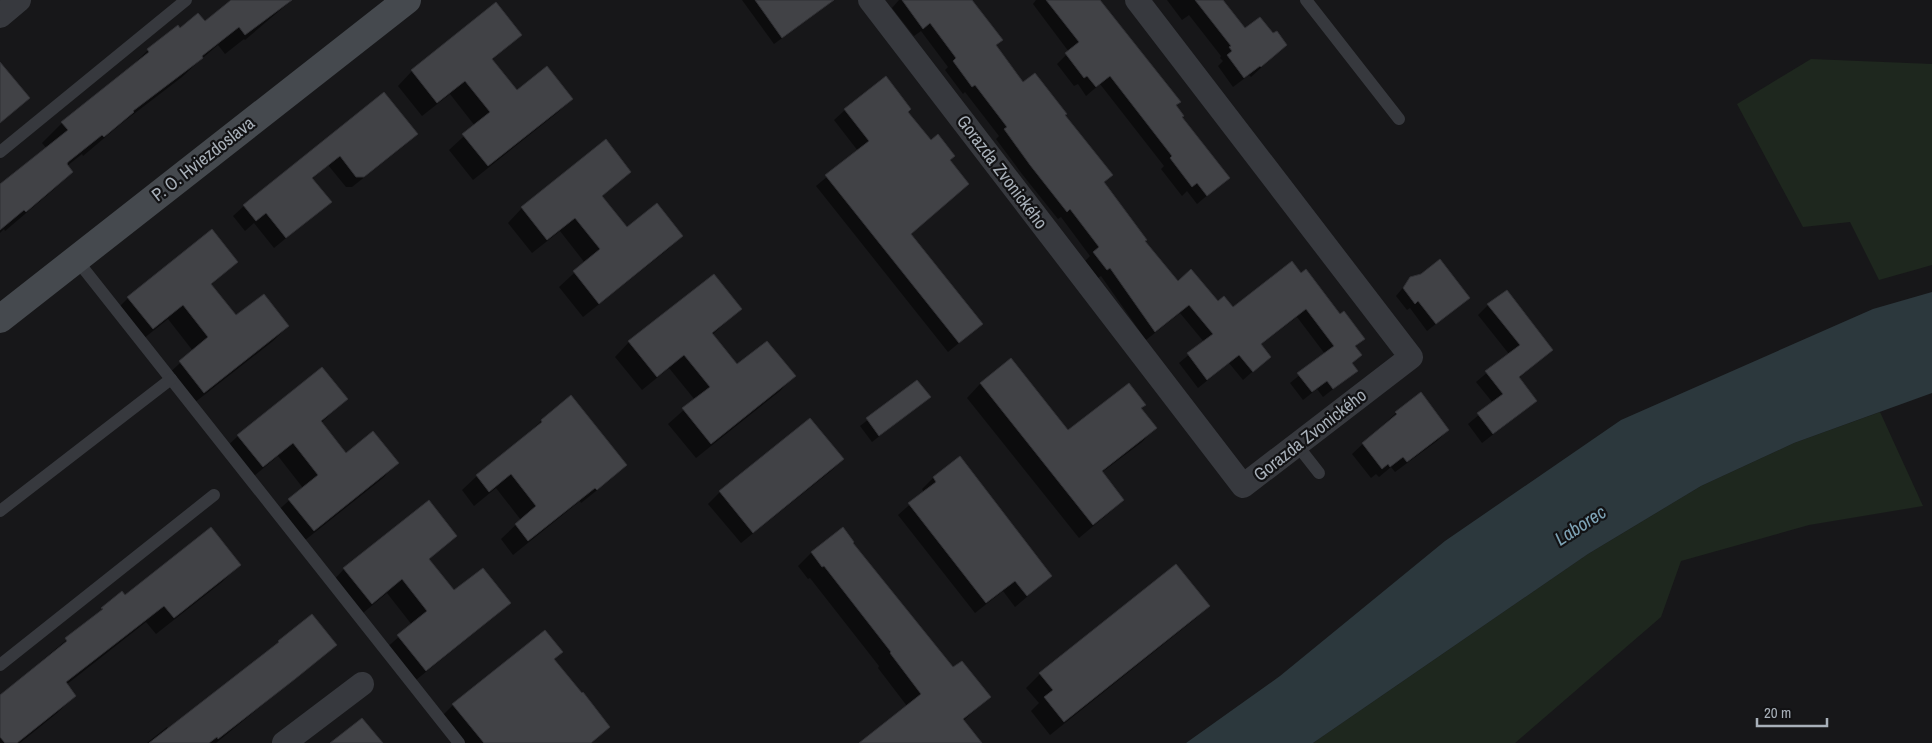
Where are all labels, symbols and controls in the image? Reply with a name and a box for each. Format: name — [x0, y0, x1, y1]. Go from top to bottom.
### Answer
street label: Gorazda Zvonického — [951, 109, 1054, 234]
street label: P. O. Hviezdoslava — [146, 110, 259, 207]
street label: Gorazda Zvonického — [1248, 383, 1371, 487]
water label: Laborec — [1549, 499, 1611, 551]
scale bar — [1757, 696, 1827, 728]
text: 20 m — [1764, 702, 1791, 723]

